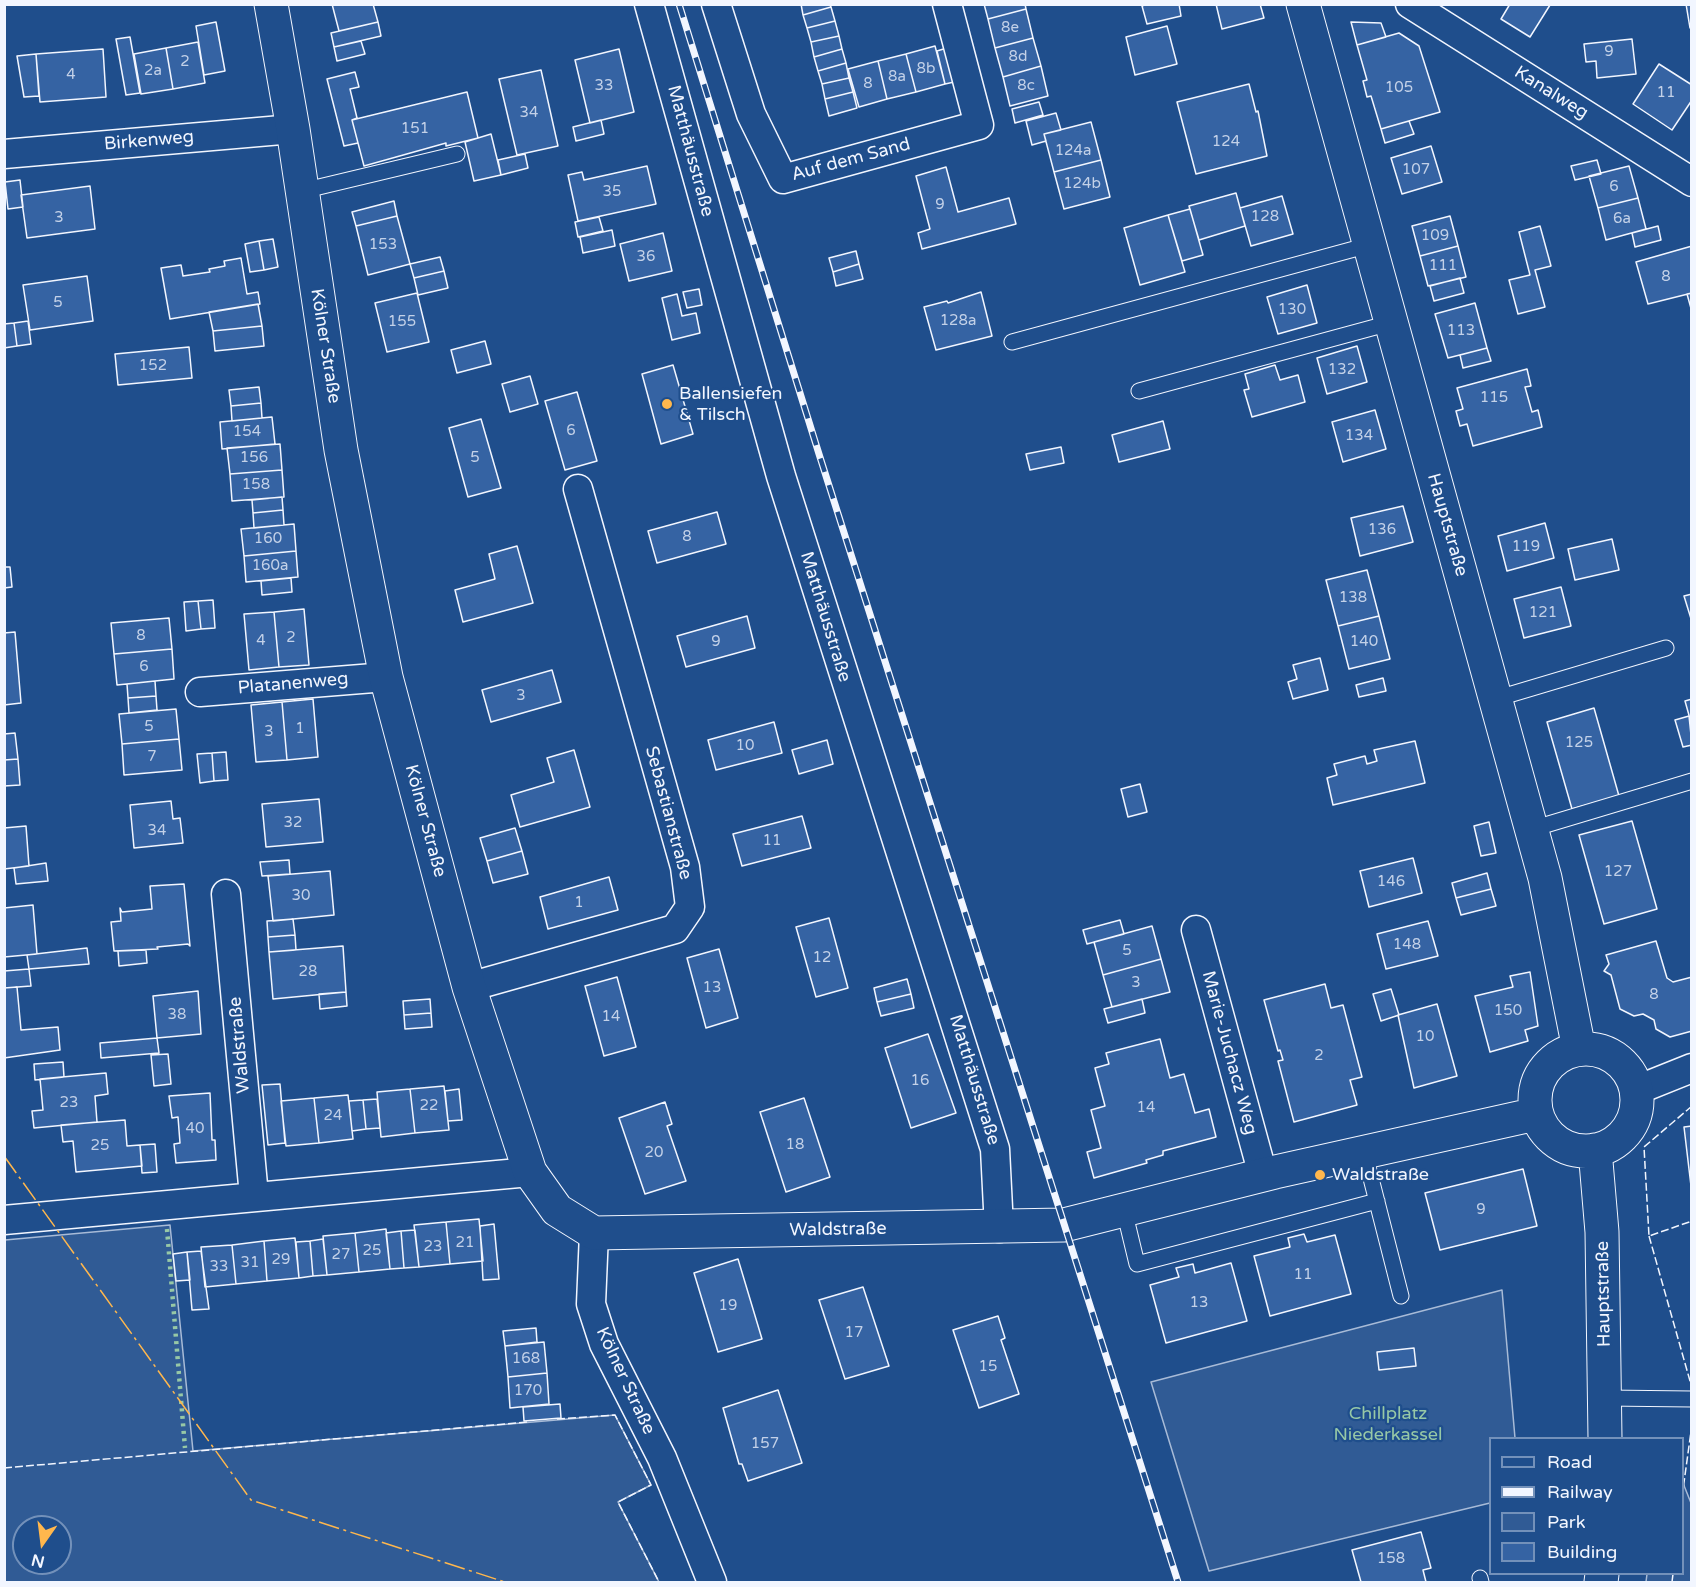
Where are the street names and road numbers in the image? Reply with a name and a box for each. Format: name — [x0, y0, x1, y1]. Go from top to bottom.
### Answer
street label: Kanalweg — [1510, 62, 1592, 124]
street label: Matthäusstraße — [662, 83, 718, 219]
street label: Birkenweg — [103, 126, 195, 156]
street label: Auf dem Sand — [789, 134, 913, 186]
street label: Kölner Straße — [305, 287, 345, 405]
street label: Hauptstraße — [1422, 471, 1472, 579]
street label: Matthäusstraße — [795, 549, 855, 685]
street label: Platanenweg — [237, 668, 349, 700]
street label: Sebastianstraße — [640, 744, 696, 882]
street label: Kölner Straße — [400, 762, 450, 880]
street label: Marie-Juchacz Weg — [1197, 969, 1261, 1137]
street label: Waldstraße — [225, 996, 255, 1094]
street label: Matthäusstraße — [944, 1012, 1004, 1148]
street label: Waldstraße — [789, 1218, 887, 1242]
street label: Hauptstraße — [1592, 1241, 1616, 1347]
street label: Kölner Straße — [591, 1324, 659, 1438]

